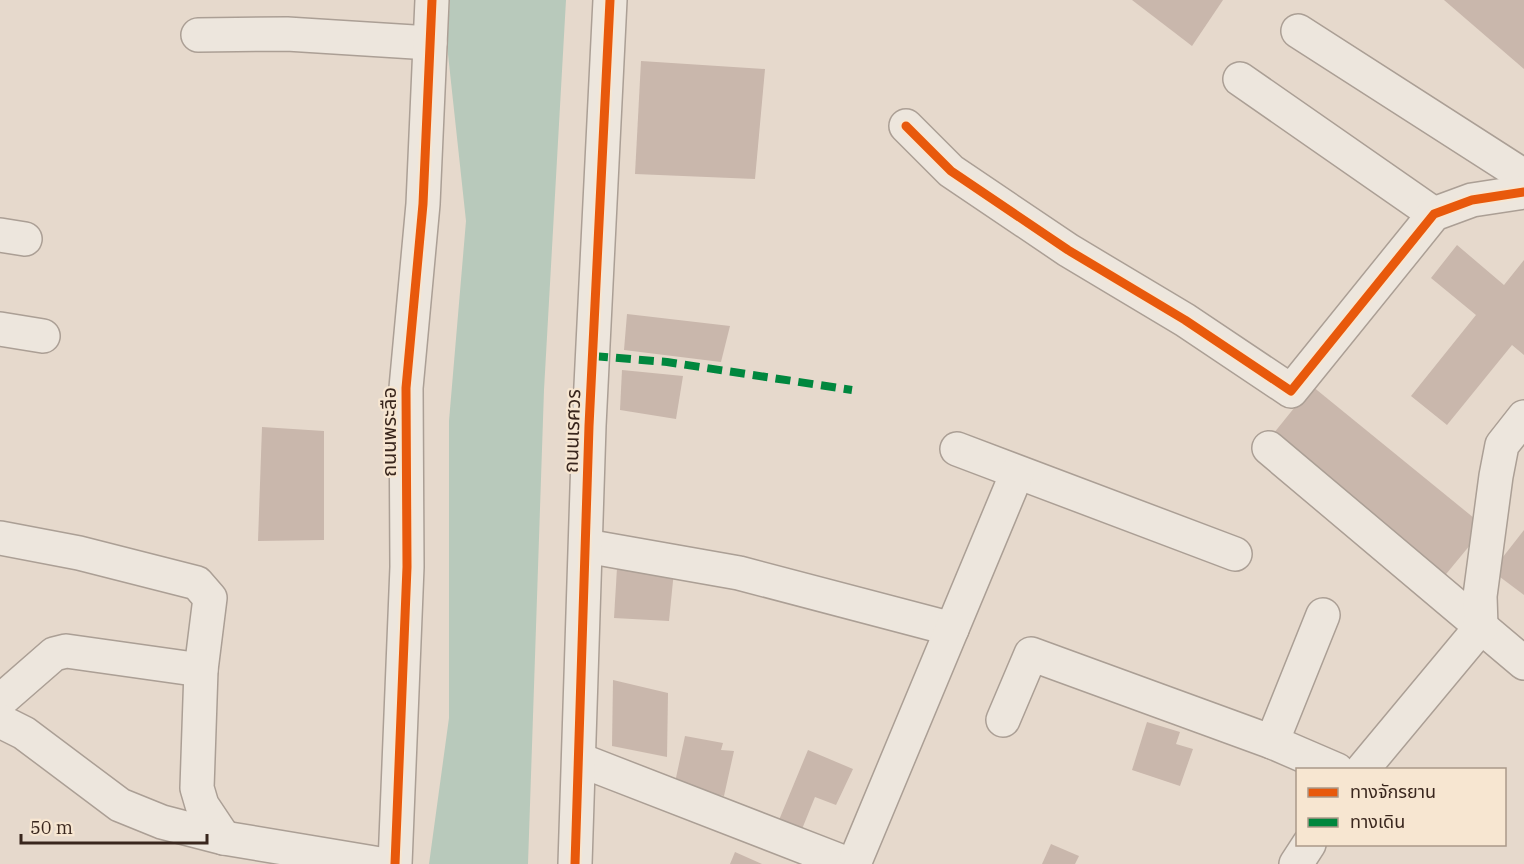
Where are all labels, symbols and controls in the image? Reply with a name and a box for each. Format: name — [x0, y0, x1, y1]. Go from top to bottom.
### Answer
street label: ถนนพระลือ — [375, 387, 402, 477]
street label: ถนนเรศวร — [557, 388, 586, 474]
legend — [1296, 768, 1506, 846]
text: ทางจักรยาน — [1350, 780, 1436, 803]
scale bar — [21, 807, 207, 845]
text: ทางเดิน — [1350, 810, 1405, 833]
text: 50 m — [30, 816, 73, 839]

